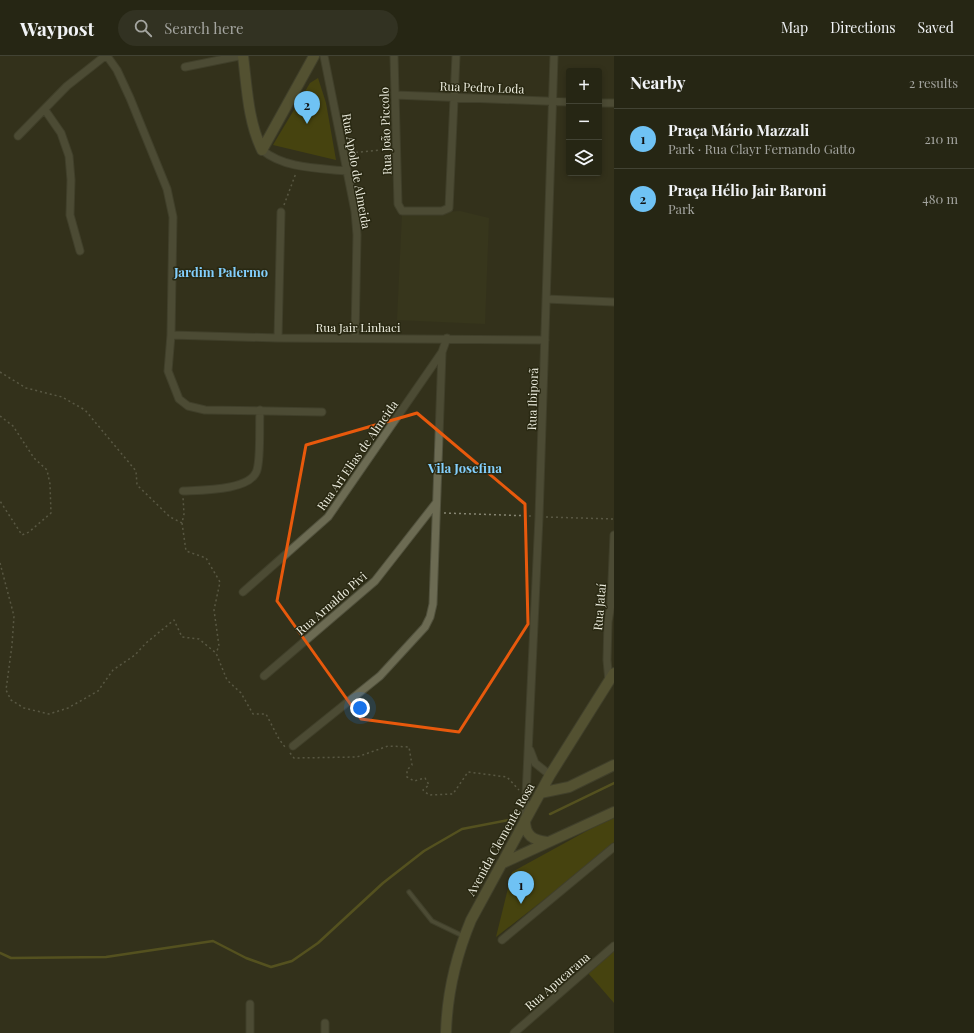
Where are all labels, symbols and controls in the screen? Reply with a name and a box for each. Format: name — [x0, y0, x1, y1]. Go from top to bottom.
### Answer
search box — [118, 10, 398, 46]
text: Waypost — [20, 15, 94, 41]
icon: search — [132, 17, 154, 39]
text: Search here — [164, 18, 244, 38]
text: Map — [781, 18, 808, 37]
text: Directions — [830, 18, 896, 37]
text: Saved — [918, 18, 954, 37]
map controls — [566, 68, 602, 176]
button: + — [566, 68, 602, 104]
text: Nearby — [630, 71, 685, 93]
text: 2 results — [909, 74, 958, 91]
street label: Rua Pedro Loda — [439, 78, 525, 96]
street label: Rua João Piccolo — [375, 86, 395, 175]
pin: 2 — [294, 91, 320, 124]
button: − — [566, 104, 602, 140]
street label: Rua Apolo de Almeida — [339, 112, 375, 230]
text: Praça Mário Mazzali — [668, 120, 809, 140]
text: 1 — [641, 130, 645, 147]
text: 210 m — [924, 130, 958, 147]
button: layers — [566, 140, 602, 176]
text: Park · Rua Clayr Fernando Gatto — [668, 140, 855, 157]
text: Praça Hélio Jair Baroni — [668, 180, 827, 200]
text: 2 — [640, 190, 646, 207]
text: 480 m — [922, 190, 958, 207]
text: Park — [668, 200, 695, 217]
district label: Jardim Palermo — [173, 263, 268, 280]
street label: Rua Jair Linhaci — [316, 319, 401, 335]
street label: Rua Ibiporã — [523, 367, 541, 431]
street label: Rua Ari Elias de Almeida — [313, 397, 401, 513]
district label: Vila Josefina — [427, 459, 502, 476]
street label: Rua Arnaldo Pivi — [292, 567, 370, 638]
street label: Rua Jataí — [589, 582, 609, 631]
your location — [350, 698, 370, 718]
street label: Avenida Clemente Rosa — [462, 780, 538, 899]
pin: 1 — [508, 871, 534, 904]
street label: Rua Apucarana — [521, 948, 593, 1014]

